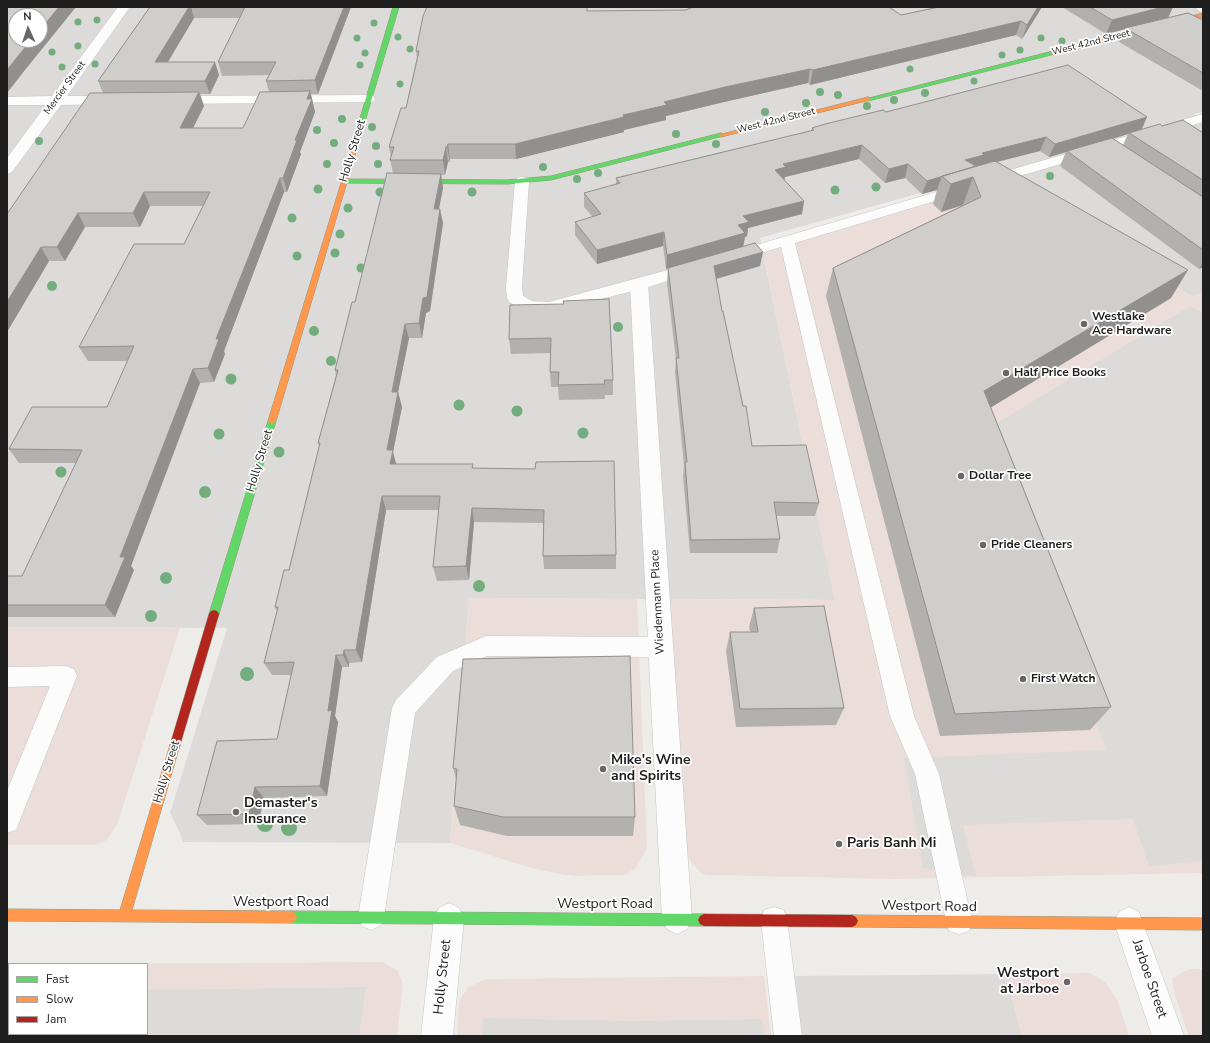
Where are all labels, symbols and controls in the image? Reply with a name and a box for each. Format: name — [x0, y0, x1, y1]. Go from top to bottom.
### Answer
north arrow — [8, 8, 48, 48]
text: N — [23, 9, 32, 24]
street label: West 42nd Street — [1051, 28, 1131, 58]
street label: Mercier Street — [42, 59, 88, 117]
street label: West 42nd Street — [736, 106, 816, 136]
street label: Holly Street — [337, 118, 369, 184]
place label: Westlake Ace Hardware — [1092, 310, 1172, 338]
marker: Westlake Ace Hardware — [1079, 319, 1089, 329]
place label: Half Price Books — [1014, 366, 1106, 380]
marker: Half Price Books — [1001, 368, 1011, 378]
street label: Holly Street — [244, 428, 276, 494]
place label: Dollar Tree — [969, 469, 1031, 483]
marker: Dollar Tree — [956, 471, 966, 481]
place label: Pride Cleaners — [991, 538, 1072, 552]
marker: Pride Cleaners — [978, 540, 988, 550]
street label: Wiedenmann Place — [648, 549, 668, 655]
place label: First Watch — [1031, 672, 1096, 686]
marker: First Watch — [1018, 674, 1028, 684]
street label: Holly Street — [151, 739, 183, 805]
place label: Mike's Wine and Spirits — [611, 753, 691, 786]
marker: Mike's Wine and Spirits — [598, 764, 608, 774]
place label: Demaster's Insurance — [244, 796, 318, 828]
marker: Demaster's Insurance — [231, 807, 241, 817]
place label: Paris Banh Mi — [847, 836, 936, 852]
marker: Paris Banh Mi — [834, 839, 844, 849]
street label: Westport Road — [233, 895, 329, 911]
street label: Westport Road — [557, 897, 653, 913]
street label: Westport Road — [881, 898, 977, 916]
street label: Jarboe Street — [1128, 937, 1170, 1021]
street label: Holly Street — [431, 939, 455, 1015]
legend — [8, 963, 148, 1035]
place label: Westport at Jarboe — [997, 966, 1059, 998]
text: Fast — [46, 971, 69, 987]
marker: Westport at Jarboe — [1062, 977, 1072, 987]
text: Slow — [46, 991, 74, 1007]
text: Jam — [46, 1011, 67, 1027]

